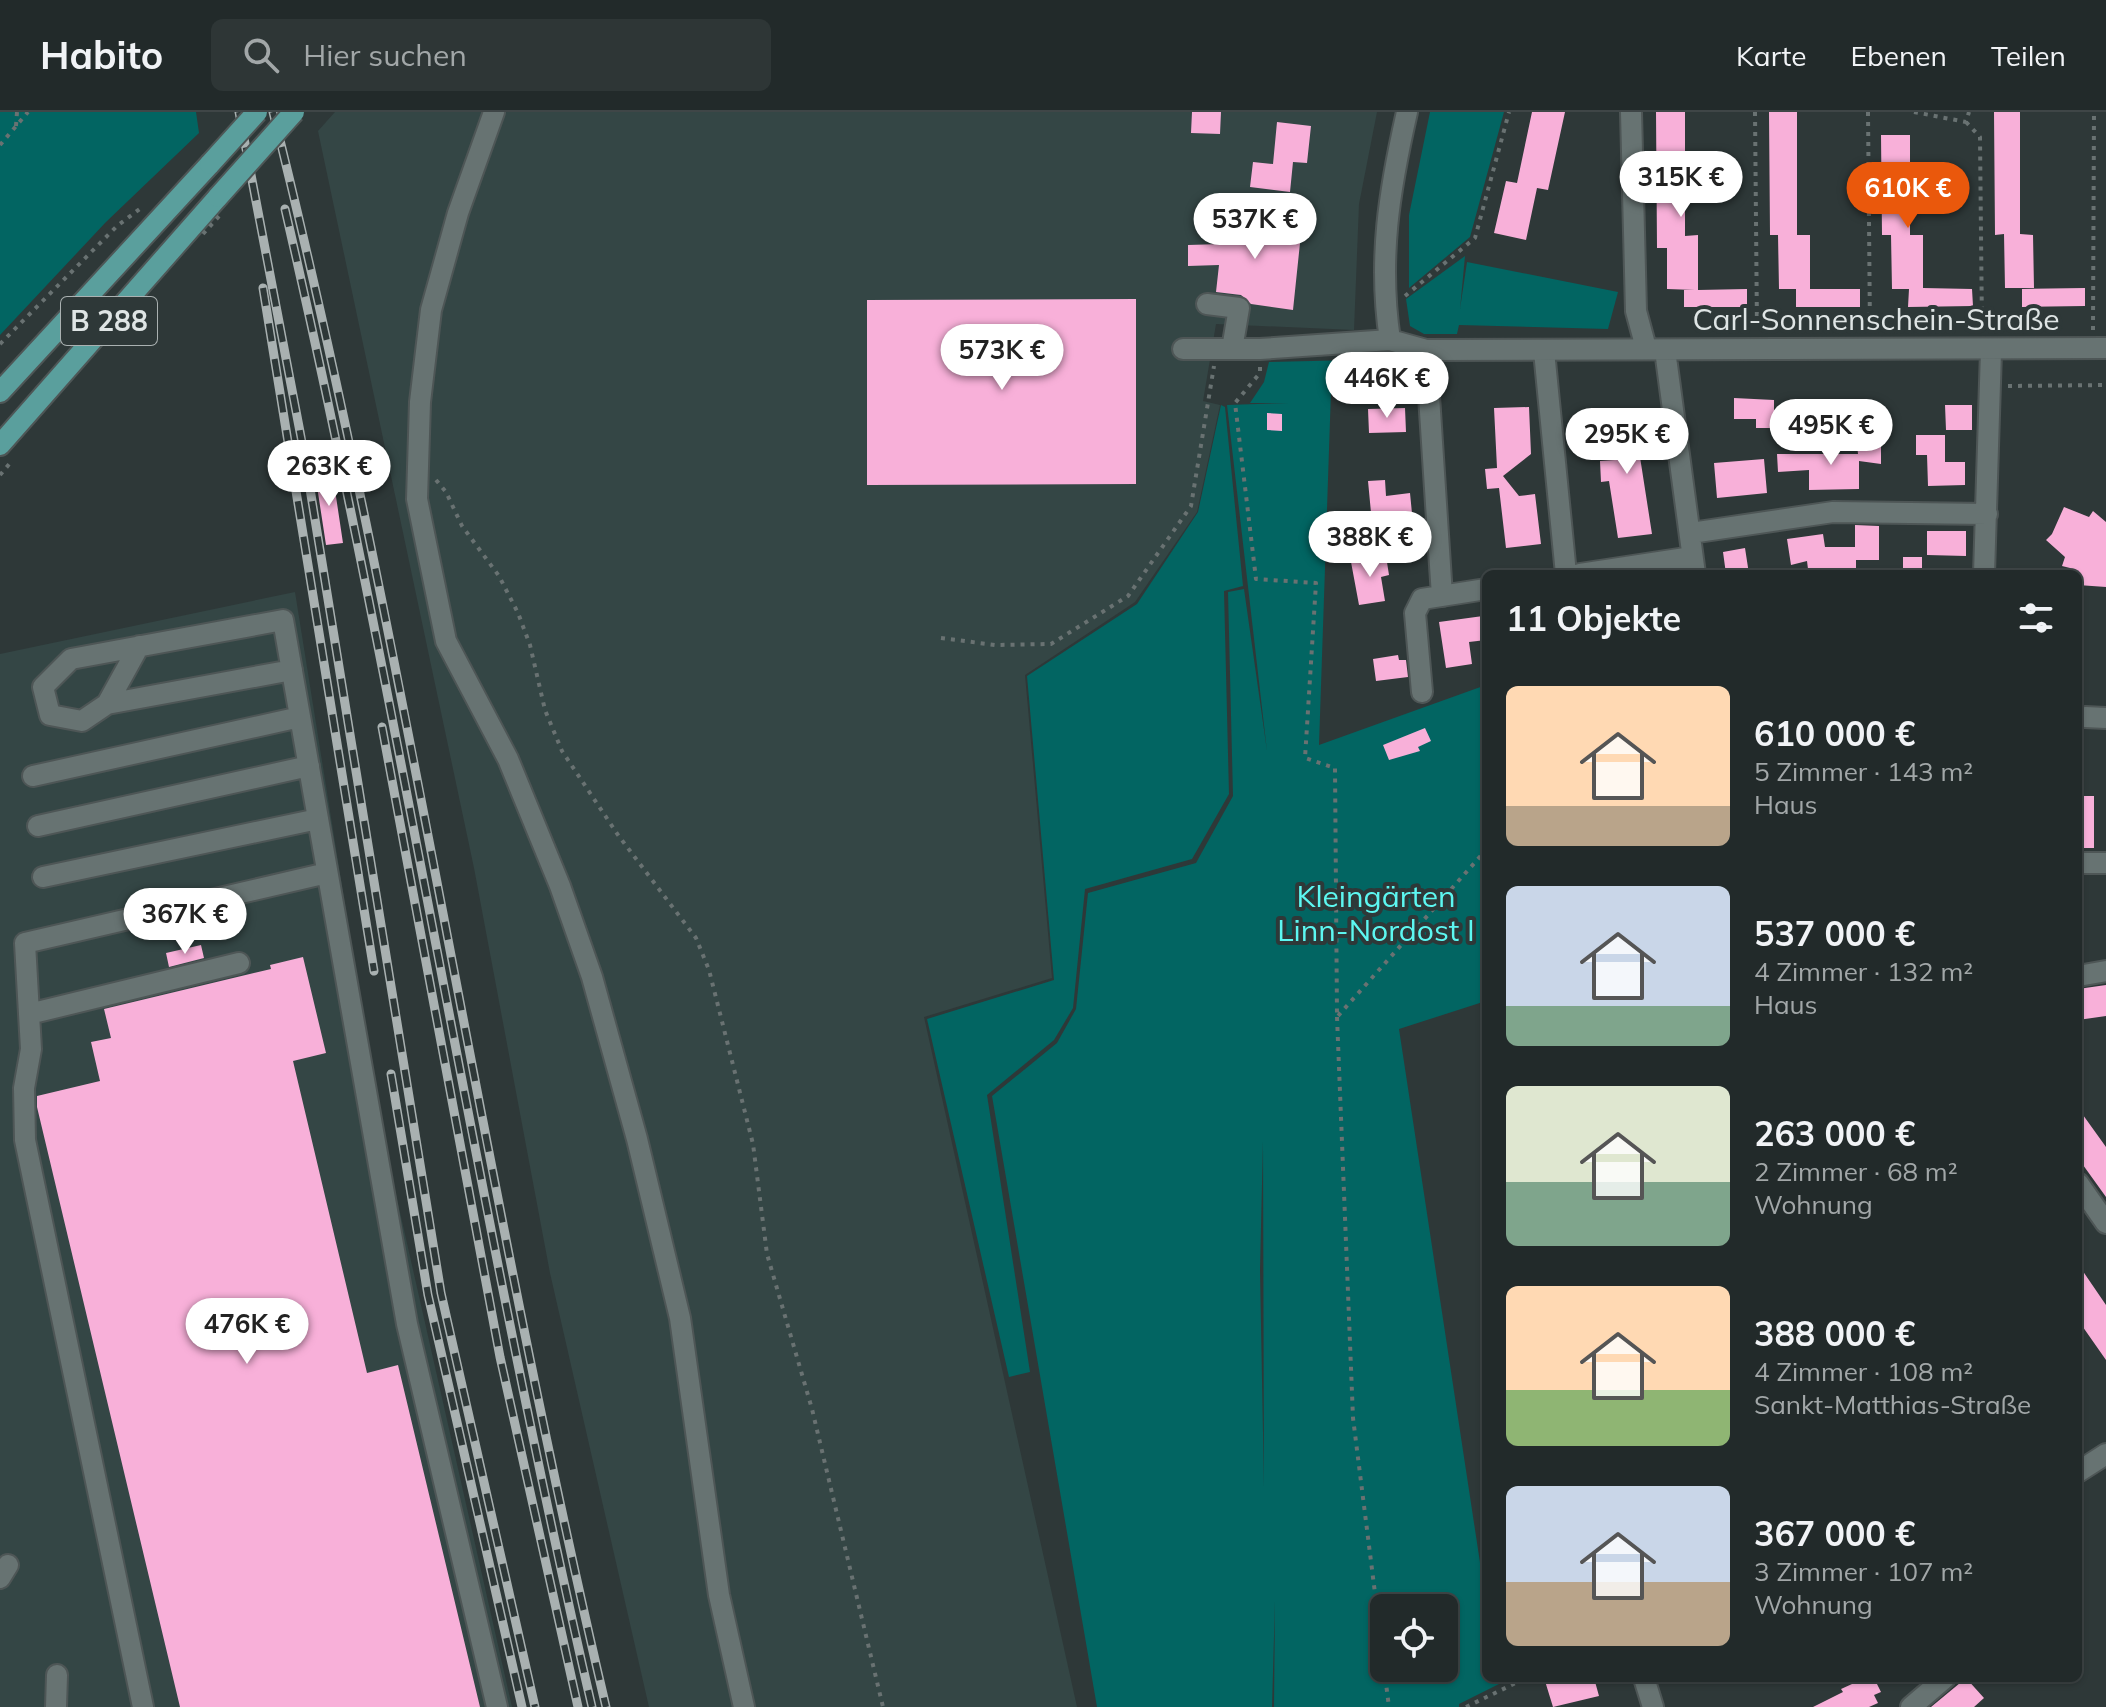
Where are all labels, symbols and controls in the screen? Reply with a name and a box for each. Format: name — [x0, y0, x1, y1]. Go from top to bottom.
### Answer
search box — [211, 19, 771, 91]
text: Habito — [40, 31, 163, 79]
icon: search — [239, 33, 283, 77]
text: Hier suchen — [303, 36, 467, 74]
text: Karte — [1736, 38, 1806, 73]
text: Ebenen — [1850, 38, 1947, 73]
text: Teilen — [1991, 38, 2066, 73]
pin: 315K € — [1616, 151, 1746, 219]
text: 315K € — [1638, 160, 1724, 193]
pin: 610K € — [1843, 162, 1973, 230]
text: 610K € — [1865, 171, 1951, 204]
pin: 537K € — [1190, 193, 1320, 261]
text: 537K € — [1212, 202, 1298, 235]
road number: B 288 — [61, 297, 157, 345]
street label: Carl-Sonnenschein-Straße — [1693, 300, 2059, 338]
pin: 573K € — [937, 324, 1067, 392]
text: 573K € — [959, 333, 1045, 366]
pin: 446K € — [1322, 352, 1452, 420]
text: 446K € — [1344, 361, 1430, 394]
pin: 495K € — [1766, 399, 1896, 467]
pin: 295K € — [1562, 408, 1692, 476]
text: 495K € — [1788, 408, 1874, 441]
text: 295K € — [1584, 417, 1670, 450]
pin: 263K € — [264, 440, 394, 508]
text: 263K € — [286, 449, 372, 482]
pin: 388K € — [1305, 511, 1435, 579]
text: 388K € — [1327, 520, 1413, 553]
icon: filters — [2014, 596, 2058, 640]
text: 11 Objekte — [1506, 597, 1681, 640]
text: 610 000 € — [1754, 712, 1915, 755]
icon: home — [1570, 718, 1666, 814]
text: 5 Zimmer · 143 m² — [1754, 755, 1973, 788]
text: Haus — [1754, 788, 1817, 821]
park label: Kleingärten Linn-Nordost I — [1277, 877, 1475, 949]
pin: 367K € — [120, 888, 250, 956]
text: 367K € — [142, 897, 228, 930]
text: 537 000 € — [1754, 912, 1915, 955]
icon: home — [1570, 918, 1666, 1014]
text: 4 Zimmer · 132 m² — [1754, 955, 1973, 988]
text: Haus — [1754, 988, 1817, 1021]
text: 263 000 € — [1754, 1112, 1915, 1155]
icon: home — [1570, 1118, 1666, 1214]
text: 2 Zimmer · 68 m² — [1754, 1155, 1958, 1188]
text: Wohnung — [1754, 1188, 1873, 1221]
pin: 476K € — [182, 1298, 312, 1366]
text: 476K € — [204, 1307, 290, 1340]
text: 388 000 € — [1754, 1312, 1915, 1355]
icon: home — [1570, 1318, 1666, 1414]
text: 4 Zimmer · 108 m² — [1754, 1355, 1973, 1388]
text: Sankt-Matthias-Straße — [1754, 1388, 2031, 1421]
text: 367 000 € — [1754, 1512, 1915, 1555]
icon: home — [1570, 1518, 1666, 1614]
text: 3 Zimmer · 107 m² — [1754, 1555, 1973, 1588]
text: Wohnung — [1754, 1588, 1873, 1621]
map controls — [1370, 1594, 1458, 1682]
button: locate — [1370, 1594, 1458, 1682]

